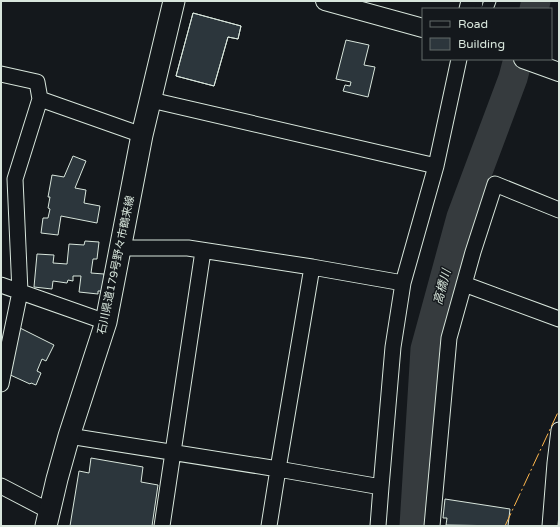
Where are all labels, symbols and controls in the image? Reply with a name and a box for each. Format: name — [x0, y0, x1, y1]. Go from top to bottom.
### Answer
legend — [422, 8, 552, 60]
text: Road — [458, 17, 488, 31]
text: Building — [458, 37, 505, 51]
street label: 石川県道179号野々市鶴来線 — [95, 194, 137, 336]
water label: 高橋川 — [431, 266, 454, 306]

